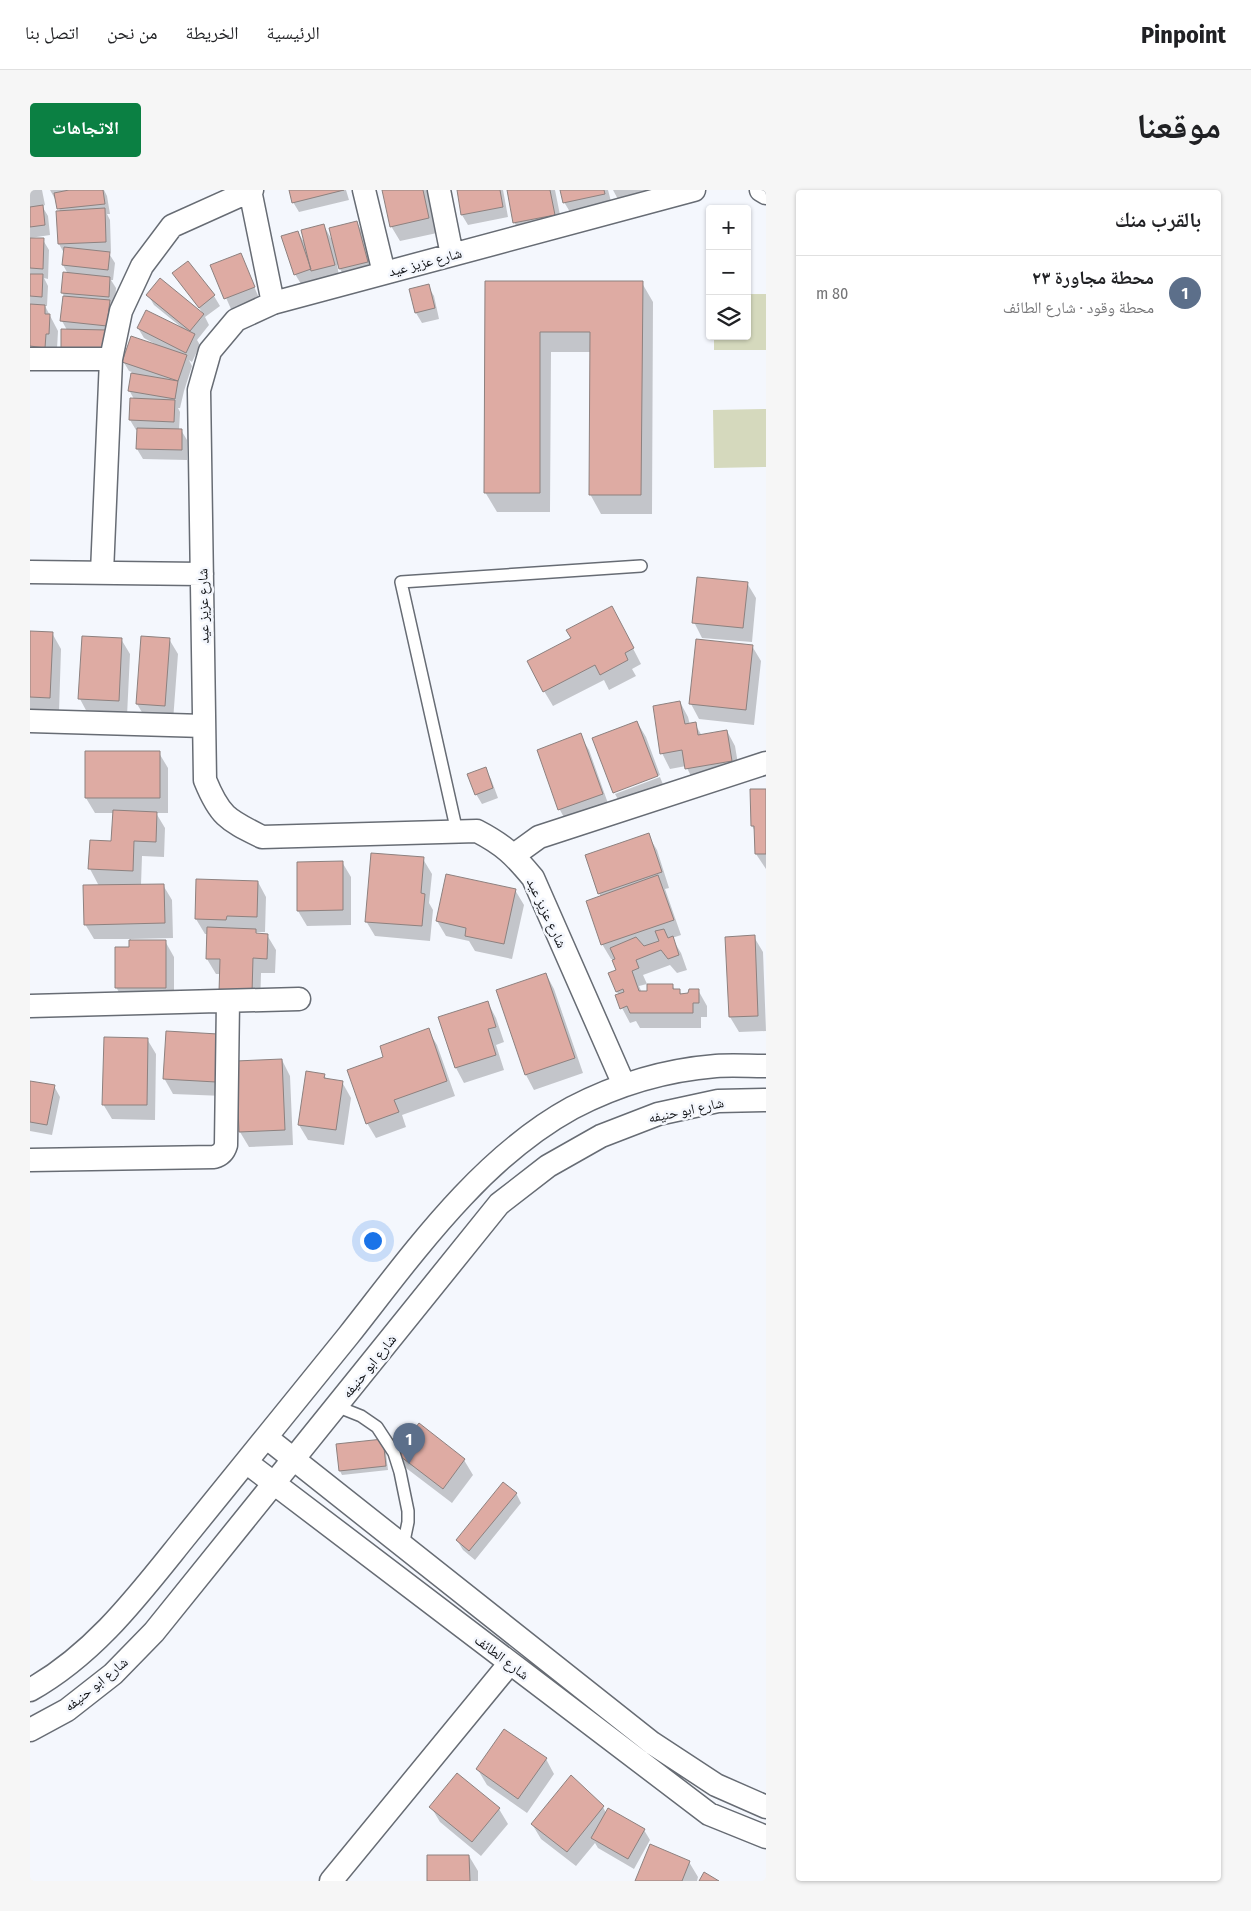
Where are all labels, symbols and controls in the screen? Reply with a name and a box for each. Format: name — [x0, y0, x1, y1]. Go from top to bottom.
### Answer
text: Pinpoint — [1141, 21, 1226, 49]
text: اتصل بنا — [25, 22, 79, 44]
text: من نحن — [107, 22, 158, 44]
text: الخريطة — [186, 22, 239, 44]
text: الرئيسية — [267, 22, 320, 44]
button: الاتجاهات — [30, 103, 141, 157]
text: موقعنا — [1136, 105, 1221, 147]
map controls — [706, 205, 751, 340]
button: + — [706, 205, 751, 250]
text: بالقرب منك — [1115, 207, 1201, 233]
street label: شارع عزيز عيد — [387, 245, 464, 281]
button: − — [706, 250, 751, 295]
text: محطة مجاورة ٢٣ — [1032, 266, 1154, 289]
text: 80 m — [816, 284, 848, 303]
text: 1 — [1182, 284, 1188, 303]
button: layers — [706, 295, 751, 340]
text: محطة وقود · شارع الطائف — [1003, 298, 1154, 317]
street label: شارع عزيز عيد — [194, 568, 214, 644]
street label: شارع عزيز عيد — [522, 876, 570, 951]
street label: شارع ابو حنيفه — [647, 1094, 726, 1128]
your location — [360, 1228, 386, 1254]
street label: شارع ابو حنيفه — [339, 1331, 401, 1402]
pin: 1 — [393, 1423, 425, 1464]
street label: شارع الطائف — [470, 1631, 532, 1684]
street label: شارع ابو حنيفه — [61, 1654, 132, 1716]

